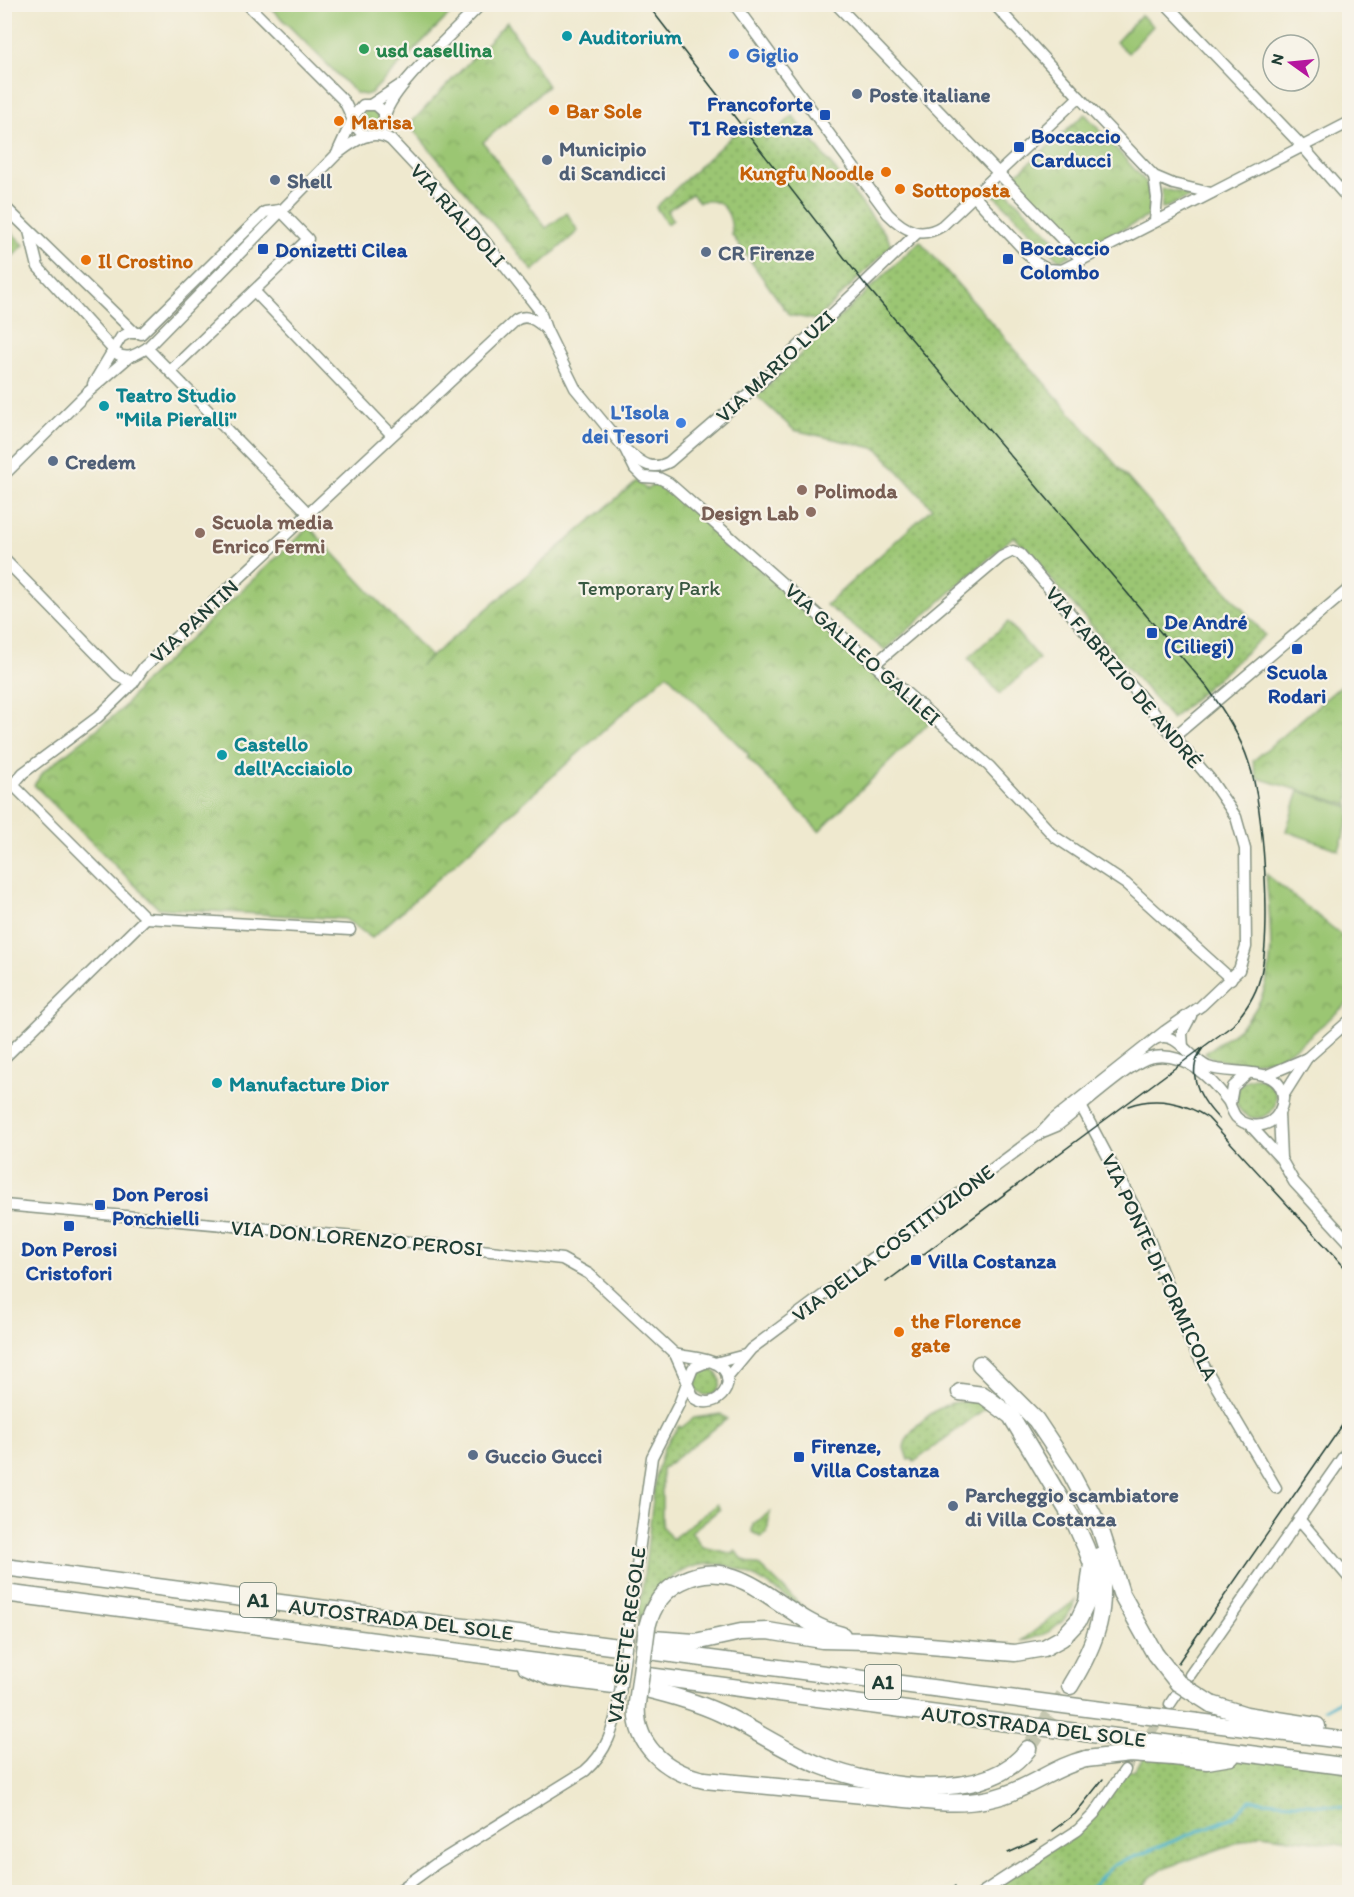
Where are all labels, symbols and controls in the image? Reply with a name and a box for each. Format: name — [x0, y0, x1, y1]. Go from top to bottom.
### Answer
place label: Auditorium — [578, 24, 683, 49]
marker: Auditorium — [560, 29, 574, 43]
north arrow — [1261, 33, 1321, 93]
place label: usd casellina — [375, 37, 493, 62]
marker: usd casellina — [357, 42, 371, 56]
place label: Giglio — [746, 42, 799, 68]
marker: Giglio — [727, 47, 741, 61]
text: N — [1266, 52, 1288, 67]
place label: Poste italiane — [869, 82, 991, 107]
marker: Poste italiane — [850, 87, 864, 101]
place label: Francoforte T1 Resistenza — [688, 91, 814, 140]
place label: Bar Sole — [566, 98, 642, 123]
marker: Bar Sole — [547, 103, 561, 117]
marker: Francoforte T1 Resistenza — [818, 108, 832, 122]
place label: Marisa — [351, 109, 414, 134]
marker: Marisa — [332, 114, 346, 128]
place label: Boccaccio Carducci — [1031, 123, 1121, 172]
place label: Municipio di Scandicci — [559, 136, 666, 185]
marker: Boccaccio Carducci — [1012, 140, 1026, 154]
marker: Municipio di Scandicci — [540, 153, 554, 167]
street label: VIA RIALDOLI — [405, 158, 511, 272]
place label: Kungfu Noodle — [739, 160, 874, 186]
marker: Kungfu Noodle — [879, 165, 893, 179]
place label: Shell — [287, 168, 333, 193]
marker: Shell — [268, 173, 282, 187]
place label: Sottoposta — [912, 177, 1011, 203]
marker: Sottoposta — [893, 182, 907, 196]
place label: Boccaccio Colombo — [1020, 235, 1110, 284]
place label: Donizetti Cilea — [275, 237, 409, 262]
place label: CR Firenze — [718, 240, 815, 265]
marker: Donizetti Cilea — [256, 242, 270, 256]
marker: CR Firenze — [699, 245, 713, 259]
place label: Il Crostino — [98, 248, 194, 273]
marker: Boccaccio Colombo — [1001, 252, 1015, 266]
marker: Il Crostino — [79, 253, 93, 267]
street label: VIA MARIO LUZI — [710, 304, 840, 428]
place label: Teatro Studio "Mila Pieralli" — [115, 382, 237, 431]
marker: Teatro Studio "Mila Pieralli" — [97, 399, 111, 413]
place label: L'Isola dei Tesori — [582, 399, 670, 448]
marker: L'Isola dei Tesori — [674, 416, 688, 430]
place label: Credem — [65, 449, 136, 474]
marker: Credem — [46, 454, 60, 468]
place label: Polimoda — [814, 478, 898, 503]
marker: Polimoda — [795, 483, 809, 497]
place label: Design Lab — [701, 500, 799, 526]
marker: Design Lab — [804, 505, 818, 519]
place label: Scuola media Enrico Fermi — [212, 509, 334, 558]
marker: Scuola media Enrico Fermi — [193, 526, 207, 540]
street label: VIA PANTIN — [145, 574, 243, 668]
park label: Temporary Park — [578, 575, 720, 600]
street label: VIA GALILEO GALILEI — [780, 577, 946, 731]
street label: VIA FABRIZIO DE ANDRÉ — [1041, 581, 1207, 773]
place label: De André (Ciliegi) — [1164, 609, 1248, 659]
marker: De André (Ciliegi) — [1145, 626, 1159, 640]
marker: Scuola Rodari — [1290, 642, 1304, 656]
place label: Scuola Rodari — [1267, 659, 1328, 708]
place label: Castello dell'Acciaiolo — [234, 731, 353, 780]
marker: Castello dell'Acciaiolo — [215, 748, 229, 762]
place label: Manufacture Dior — [229, 1071, 390, 1096]
marker: Manufacture Dior — [210, 1076, 224, 1090]
street label: VIA PONTE DI FORMICOLA — [1096, 1150, 1224, 1385]
street label: VIA DELLA COSTITUZIONE — [787, 1159, 999, 1327]
place label: Don Perosi Ponchielli — [112, 1181, 209, 1230]
marker: Don Perosi Ponchielli — [93, 1198, 107, 1212]
street label: VIA DON LORENZO PEROSI — [230, 1215, 484, 1261]
marker: Don Perosi Cristofori — [62, 1219, 76, 1233]
place label: Don Perosi Cristofori — [21, 1236, 117, 1285]
place label: Villa Costanza — [928, 1248, 1057, 1273]
marker: Villa Costanza — [909, 1253, 923, 1267]
place label: the Florence gate — [911, 1308, 1021, 1358]
marker: the Florence gate — [892, 1325, 906, 1339]
place label: Firenze, Villa Costanza — [811, 1433, 940, 1482]
place label: Guccio Gucci — [485, 1443, 602, 1468]
marker: Guccio Gucci — [466, 1448, 480, 1462]
marker: Firenze, Villa Costanza — [792, 1450, 806, 1464]
place label: Parcheggio scambiatore di Villa Costanza — [965, 1482, 1179, 1531]
marker: Parcheggio scambiatore di Villa Costanza — [946, 1499, 960, 1513]
street label: VIA SETTE REGOLE — [601, 1545, 651, 1725]
road number: A1 — [240, 1583, 276, 1617]
street label: AUTOSTRADA DEL SOLE — [287, 1593, 515, 1645]
road number: A1 — [865, 1665, 901, 1699]
street label: AUTOSTRADA DEL SOLE — [920, 1700, 1148, 1752]

